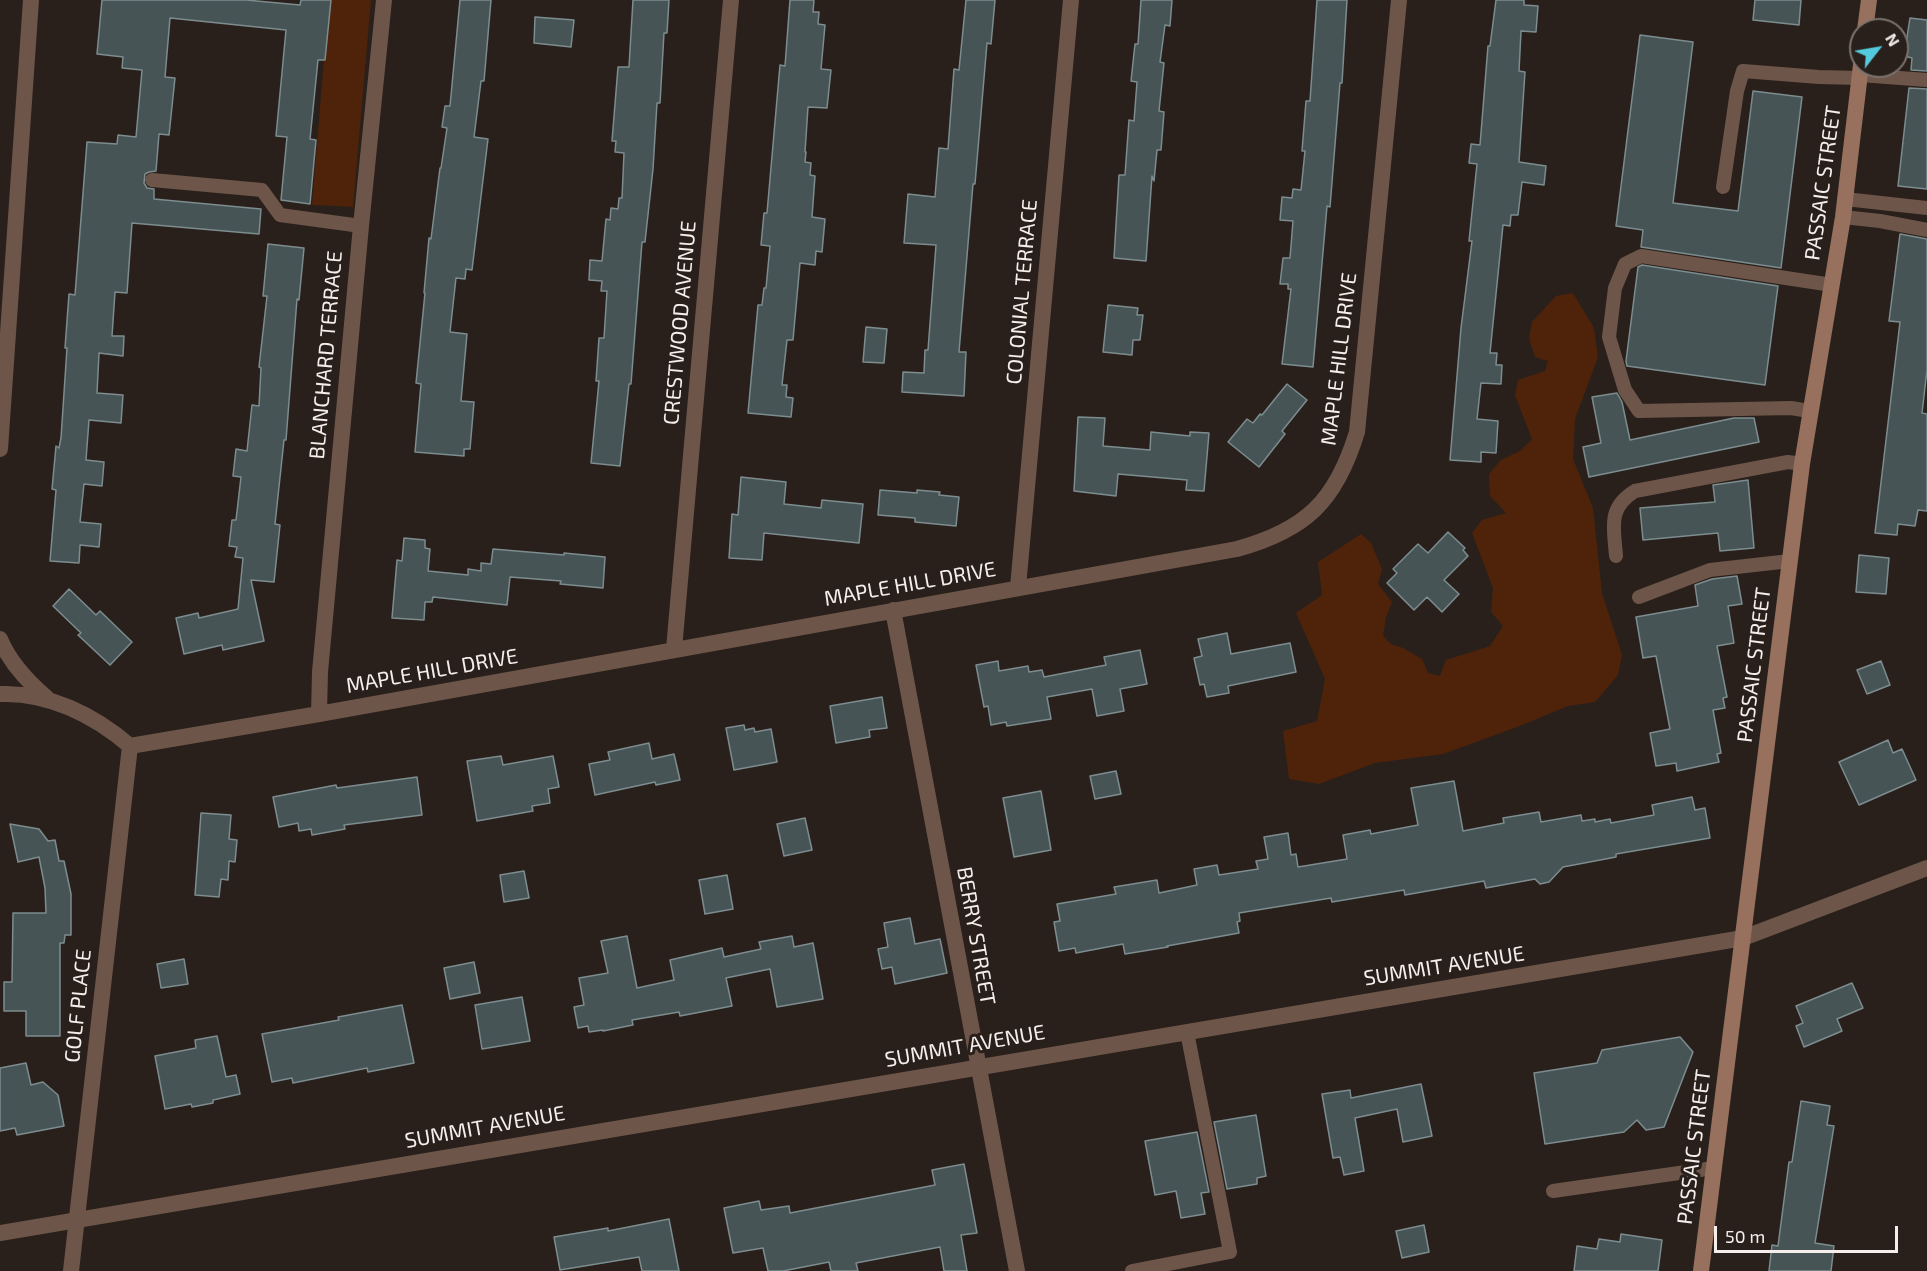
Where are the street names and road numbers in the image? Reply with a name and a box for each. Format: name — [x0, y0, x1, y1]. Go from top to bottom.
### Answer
street label: PASSAIC STREET — [1800, 104, 1846, 262]
street label: COLONIAL TERRACE — [1001, 198, 1043, 386]
street label: CRESTWOOD AVENUE — [659, 220, 701, 426]
street label: BLANCHARD TERRACE — [304, 250, 348, 460]
street label: MAPLE HILL DRIVE — [1316, 271, 1362, 447]
street label: MAPLE HILL DRIVE — [822, 556, 998, 612]
street label: PASSAIC STREET — [1732, 586, 1776, 744]
street label: MAPLE HILL DRIVE — [344, 643, 520, 699]
street label: BERRY STREET — [951, 865, 1001, 1007]
street label: SUMMIT AVENUE — [1362, 941, 1526, 991]
street label: GOLF PLACE — [60, 948, 96, 1064]
street label: SUMMIT AVENUE — [883, 1019, 1047, 1073]
street label: PASSAIC STREET — [1672, 1068, 1716, 1226]
street label: SUMMIT AVENUE — [403, 1100, 567, 1154]

